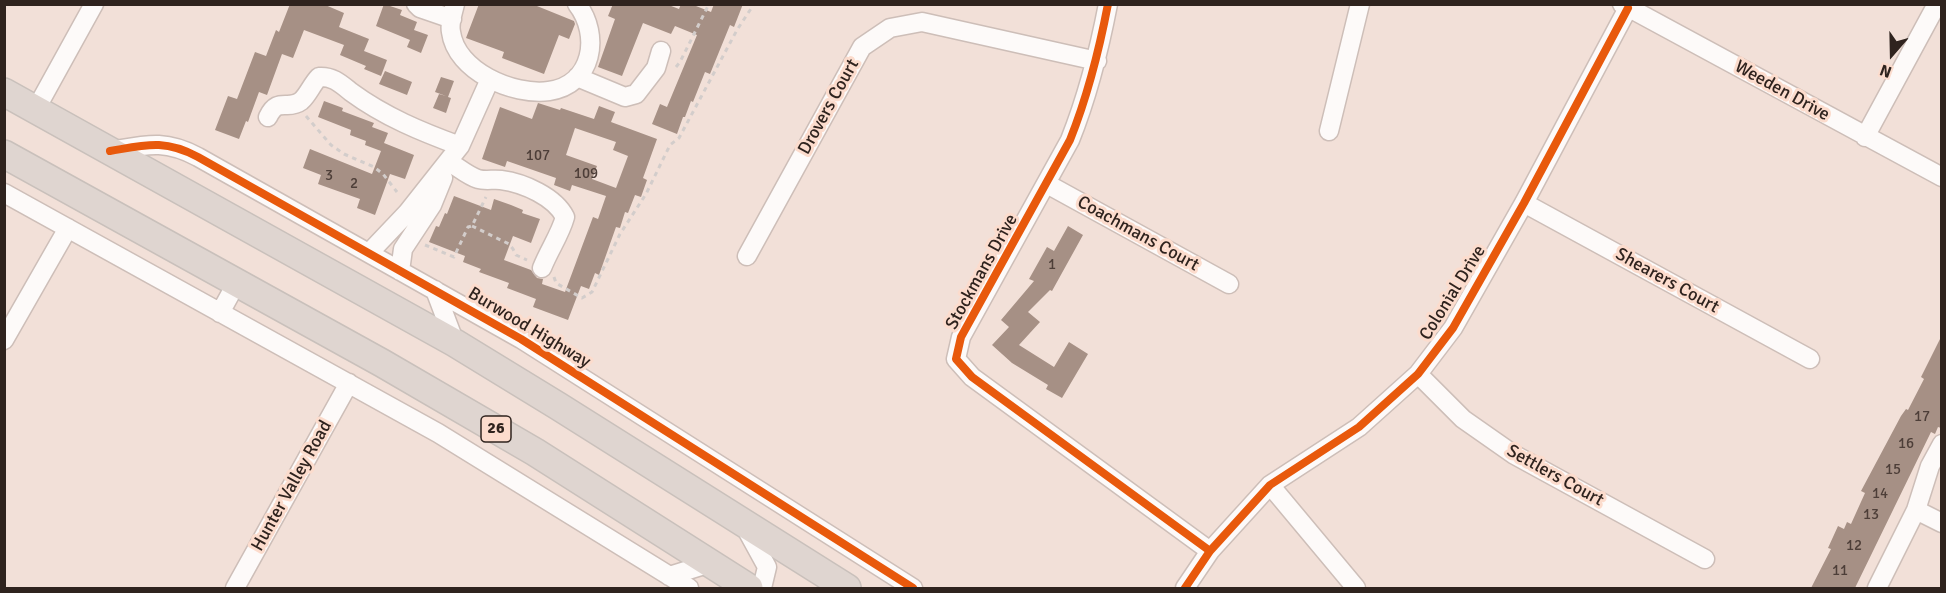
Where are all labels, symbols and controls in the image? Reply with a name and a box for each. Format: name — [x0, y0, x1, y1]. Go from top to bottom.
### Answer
north arrow — [1862, 24, 1922, 84]
street label: Drovers Court — [794, 56, 864, 158]
street label: Weeden Drive — [1731, 56, 1833, 126]
text: N — [1877, 60, 1895, 82]
house number: 107 — [526, 147, 550, 165]
house number: 109 — [574, 165, 598, 183]
house number: 3 — [325, 167, 333, 185]
house number: 2 — [350, 175, 358, 193]
street label: Coachmans Court — [1073, 192, 1203, 276]
street label: Stockmans Drive — [941, 211, 1023, 333]
street label: Colonial Drive — [1415, 242, 1491, 344]
street label: Shearers Court — [1612, 244, 1722, 318]
house number: 1 — [1048, 256, 1056, 274]
street label: Burwood Highway — [464, 283, 594, 373]
house number: 17 — [1914, 408, 1930, 426]
road number: 26 — [481, 416, 511, 442]
street label: Hunter Valley Road — [247, 417, 337, 555]
house number: 16 — [1898, 435, 1914, 453]
street label: Settlers Court — [1503, 441, 1607, 511]
house number: 15 — [1885, 461, 1901, 479]
house number: 14 — [1872, 485, 1888, 503]
house number: 13 — [1863, 506, 1879, 524]
house number: 12 — [1846, 537, 1862, 555]
house number: 11 — [1832, 562, 1848, 580]

